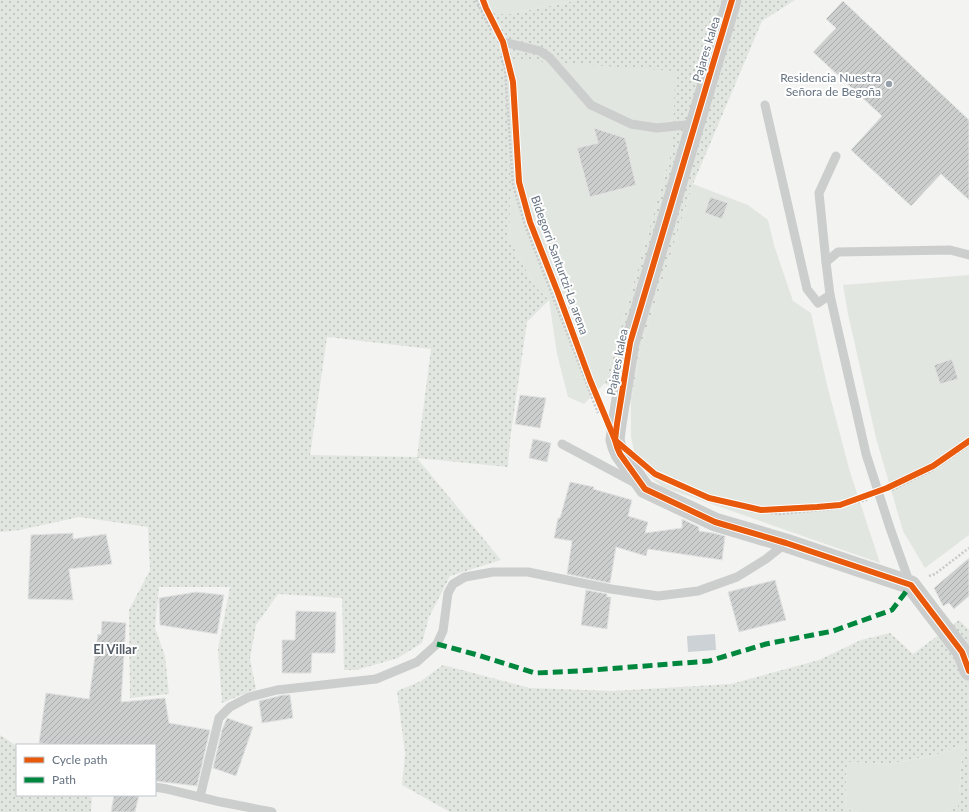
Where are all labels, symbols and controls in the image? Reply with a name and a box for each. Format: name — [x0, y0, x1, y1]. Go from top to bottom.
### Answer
street label: Pajares kalea — [689, 14, 723, 84]
place label: Residencia Nuestra Señora de Begoña — [780, 70, 881, 99]
marker: Residencia Nuestra Señora de Begoña — [884, 79, 894, 89]
street label: Bidegorri Santurtzi-La arena — [528, 193, 592, 337]
street label: Pajares kalea — [603, 327, 631, 397]
district label: El Villar — [93, 641, 137, 657]
legend — [16, 744, 156, 796]
text: Cycle path — [52, 752, 107, 767]
text: Path — [52, 772, 76, 787]

